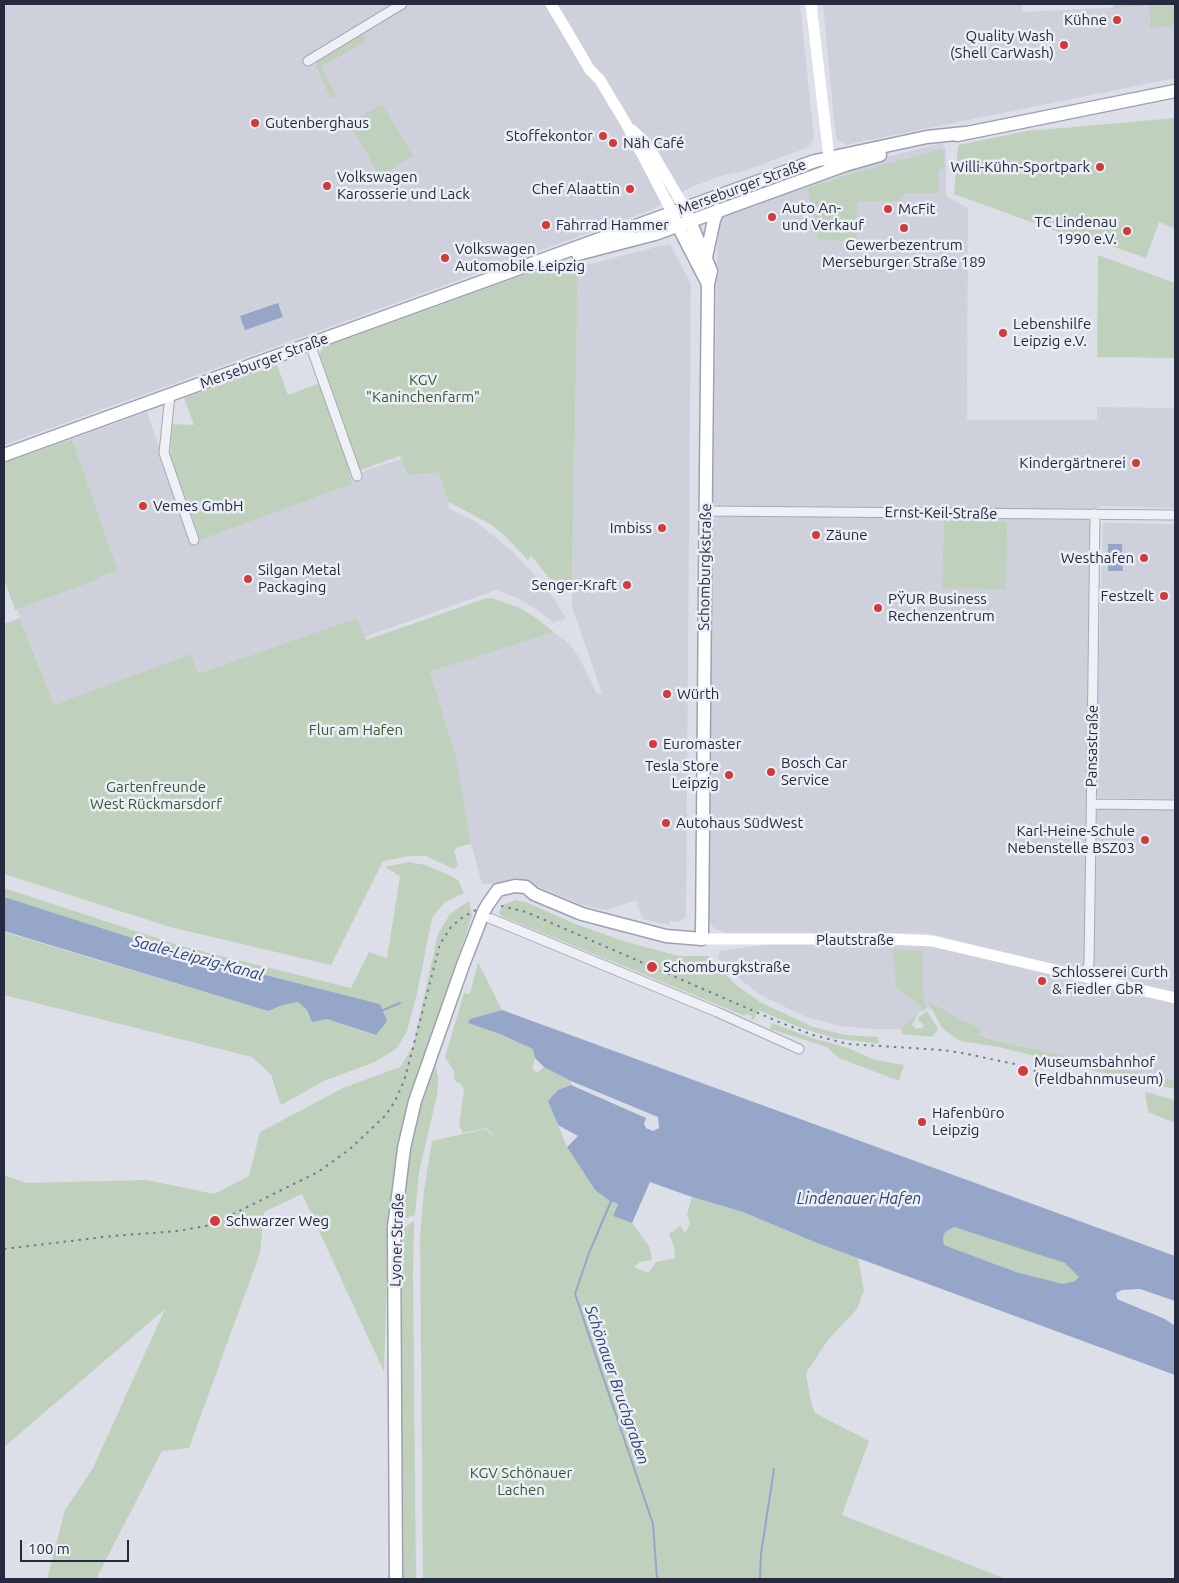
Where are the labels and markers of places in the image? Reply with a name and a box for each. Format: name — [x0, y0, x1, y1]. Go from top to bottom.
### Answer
place label: Kühne — [1064, 11, 1107, 29]
marker: Kühne — [1111, 14, 1123, 26]
place label: Quality Wash (Shell CarWash) — [950, 27, 1054, 62]
marker: Quality Wash (Shell CarWash) — [1058, 39, 1070, 51]
place label: Gutenberghaus — [265, 114, 369, 132]
marker: Gutenberghaus — [249, 117, 261, 129]
place label: Stoffekontor — [506, 127, 593, 145]
marker: Stoffekontor — [597, 130, 609, 142]
place label: Näh Café — [623, 134, 684, 152]
marker: Näh Café — [607, 137, 619, 149]
place label: Willi-Kühn-Sportpark — [951, 158, 1090, 176]
marker: Willi-Kühn-Sportpark — [1094, 161, 1106, 173]
place label: Volkswagen Karosserie und Lack — [337, 168, 470, 203]
marker: Volkswagen Karosserie und Lack — [321, 180, 333, 192]
place label: Chef Alaattin — [532, 180, 620, 198]
marker: Chef Alaattin — [624, 183, 636, 195]
place label: Auto An- und Verkauf — [782, 199, 864, 234]
place label: McFit — [898, 200, 935, 218]
marker: McFit — [882, 203, 894, 215]
marker: Auto An- und Verkauf — [766, 211, 778, 223]
place label: TC Lindenau 1990 e.V. — [1035, 213, 1117, 248]
place label: Fahrrad Hammer — [556, 216, 669, 234]
marker: Fahrrad Hammer — [540, 219, 552, 231]
marker: Gewerbezentrum Merseburger Straße 189 — [898, 222, 910, 234]
marker: TC Lindenau 1990 e.V. — [1121, 225, 1133, 237]
place label: Gewerbezentrum Merseburger Straße 189 — [822, 236, 986, 271]
place label: Volkswagen Automobile Leipzig — [455, 240, 585, 275]
marker: Volkswagen Automobile Leipzig — [439, 252, 451, 264]
place label: Lebenshilfe Leipzig e.V. — [1013, 315, 1091, 350]
marker: Lebenshilfe Leipzig e.V. — [997, 327, 1009, 339]
place label: Kindergärtnerei — [1019, 454, 1126, 472]
marker: Kindergärtnerei — [1130, 457, 1142, 469]
place label: Vemes GmbH — [153, 497, 244, 515]
marker: Vemes GmbH — [137, 500, 149, 512]
place label: Imbiss — [610, 519, 652, 537]
marker: Imbiss — [656, 522, 668, 534]
place label: Zäune — [826, 526, 868, 544]
marker: Zäune — [810, 529, 822, 541]
place label: Westhafen — [1061, 549, 1134, 567]
marker: Westhafen — [1138, 552, 1150, 564]
place label: Silgan Metal Packaging — [258, 561, 341, 596]
marker: Silgan Metal Packaging — [242, 573, 254, 585]
place label: Senger-Kraft — [532, 576, 617, 594]
marker: Senger-Kraft — [621, 579, 633, 591]
place label: Festzelt — [1101, 587, 1154, 605]
place label: PŸUR Business Rechenzentrum — [888, 590, 995, 625]
marker: Festzelt — [1158, 590, 1170, 602]
marker: PŸUR Business Rechenzentrum — [872, 602, 884, 614]
place label: Würth — [677, 685, 719, 703]
marker: Würth — [661, 688, 673, 700]
place label: Euromaster — [663, 735, 741, 753]
marker: Euromaster — [647, 738, 659, 750]
place label: Bosch Car Service — [781, 754, 847, 789]
place label: Tesla Store Leipzig — [645, 757, 719, 792]
marker: Bosch Car Service — [765, 766, 777, 778]
marker: Tesla Store Leipzig — [723, 769, 735, 781]
place label: Autohaus SüdWest — [676, 814, 803, 832]
marker: Autohaus SüdWest — [660, 817, 672, 829]
place label: Karl-Heine-Schule Nebenstelle BSZ03 — [1007, 822, 1135, 857]
marker: Karl-Heine-Schule Nebenstelle BSZ03 — [1139, 834, 1151, 846]
place label: Schomburgkstraße — [663, 958, 790, 976]
marker: Schomburgkstraße — [645, 960, 659, 974]
place label: Schlosserei Curth & Fiedler GbR — [1052, 963, 1168, 998]
marker: Schlosserei Curth & Fiedler GbR — [1036, 975, 1048, 987]
place label: Museumsbahnhof (Feldbahnmuseum) — [1034, 1053, 1164, 1088]
marker: Museumsbahnhof (Feldbahnmuseum) — [1016, 1064, 1030, 1078]
place label: Hafenbüro Leipzig — [932, 1104, 1004, 1139]
marker: Hafenbüro Leipzig — [916, 1116, 928, 1128]
place label: Schwarzer Weg — [226, 1212, 329, 1230]
marker: Schwarzer Weg — [208, 1214, 222, 1228]

